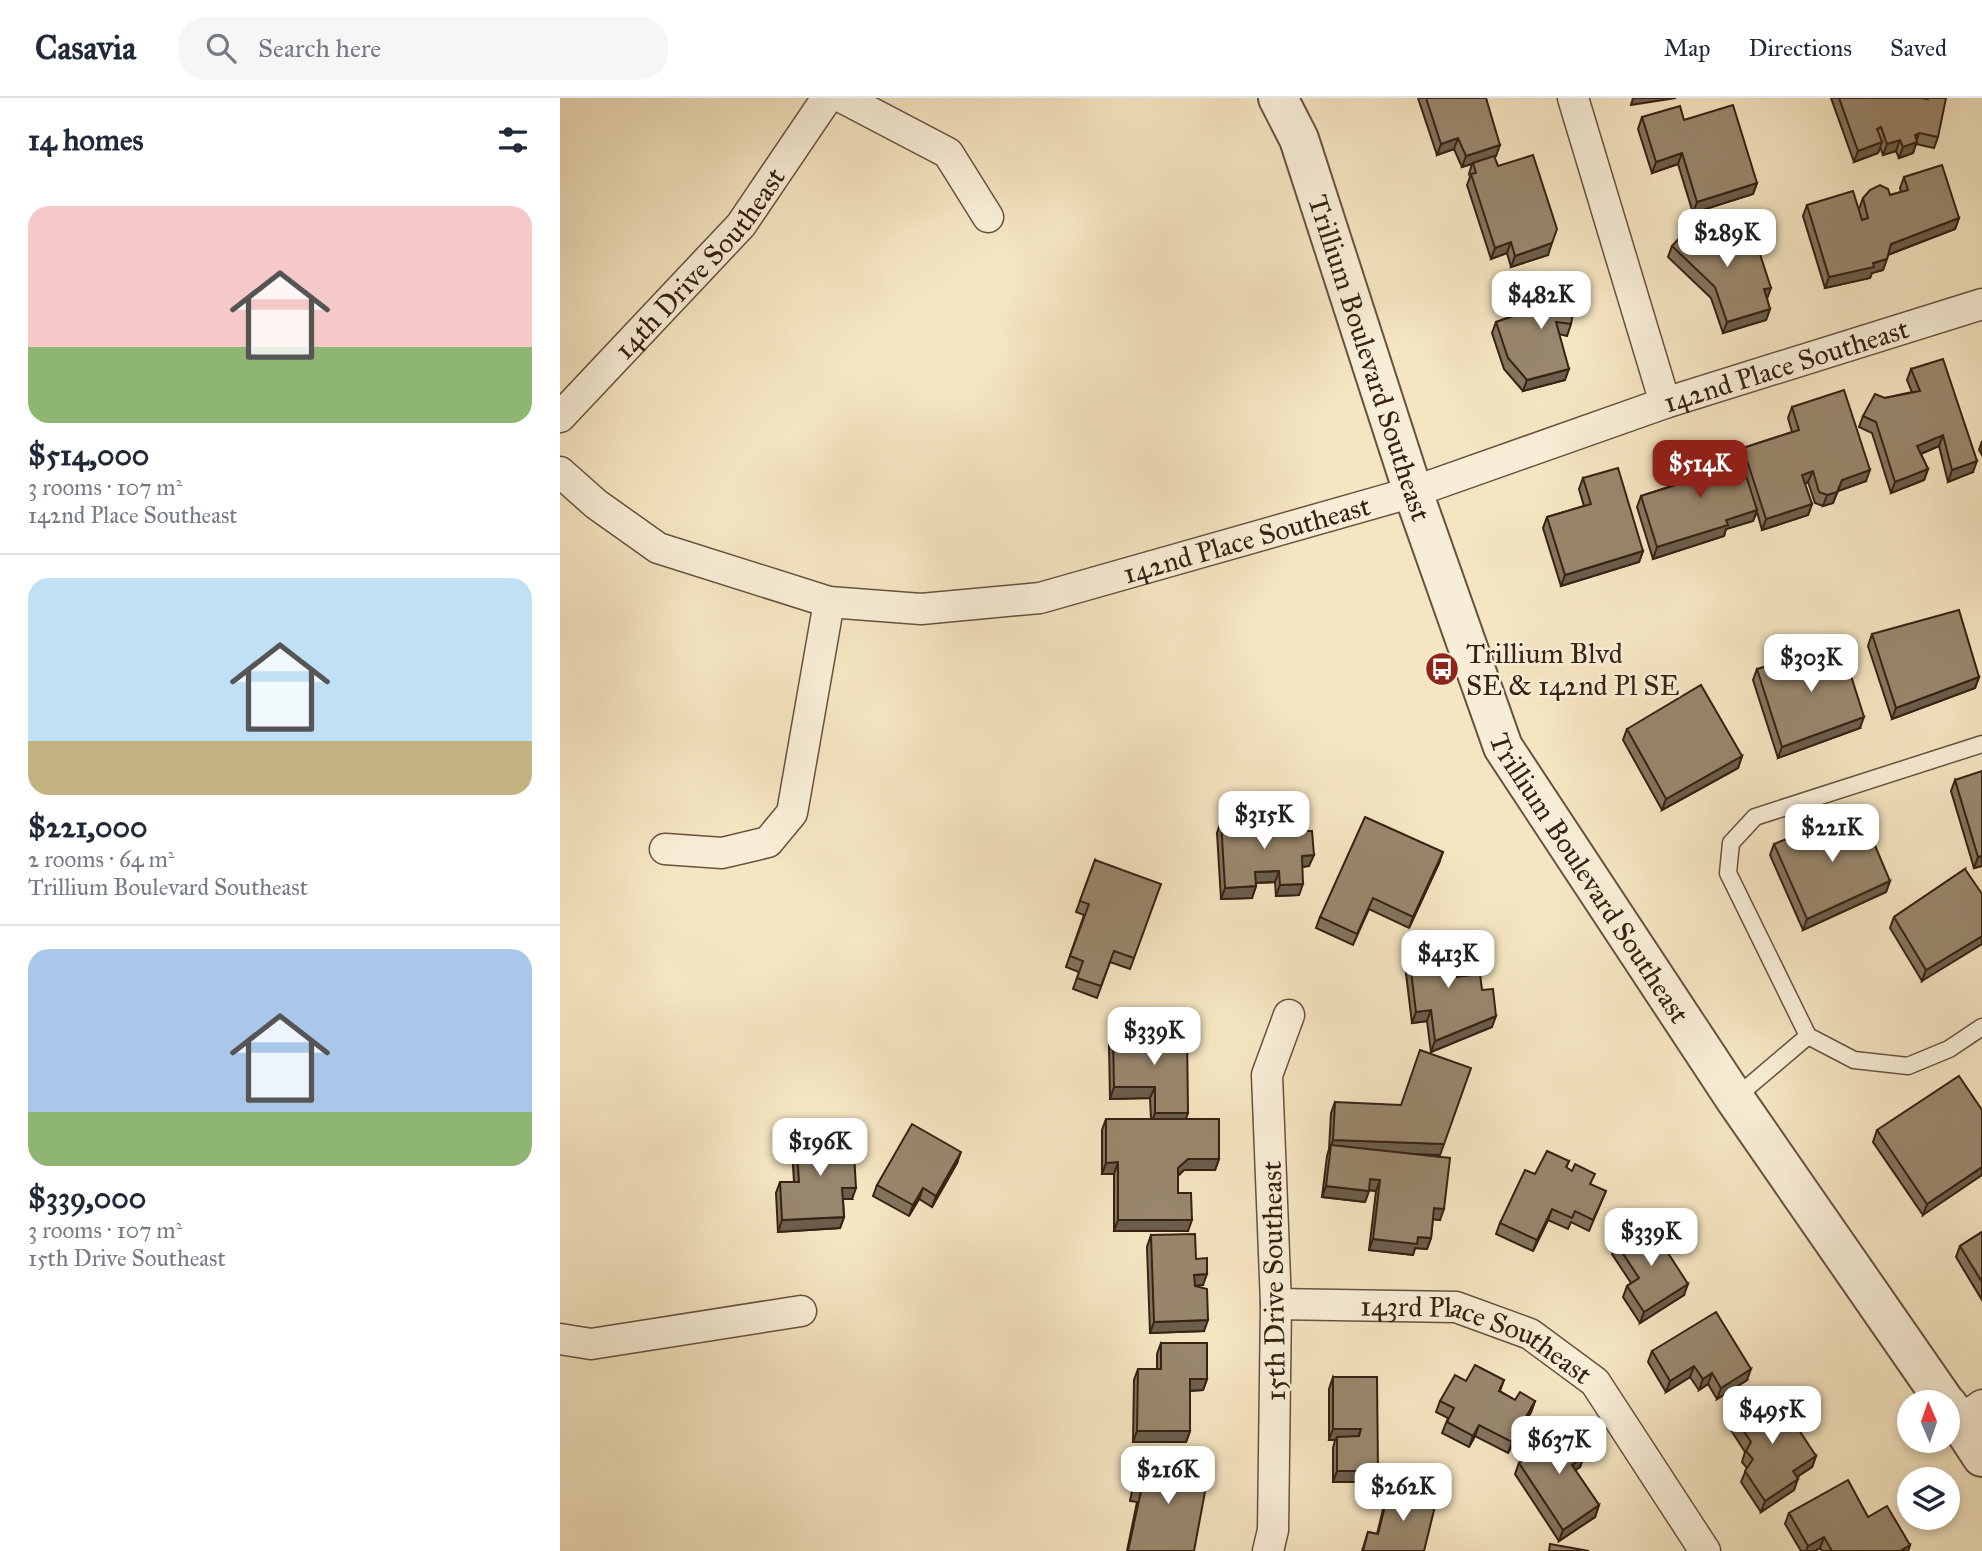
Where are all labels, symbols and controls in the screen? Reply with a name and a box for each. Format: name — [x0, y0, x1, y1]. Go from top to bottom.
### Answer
search box — [178, 17, 668, 80]
text: Casavia — [35, 28, 136, 68]
icon: search — [202, 29, 240, 67]
text: Search here — [258, 32, 381, 64]
text: Map — [1664, 33, 1711, 63]
text: Directions — [1749, 33, 1852, 63]
text: Saved — [1890, 33, 1947, 63]
icon: filters — [494, 121, 532, 159]
text: 14 homes — [28, 122, 143, 158]
street label: 14th Drive Southeast — [607, 161, 793, 367]
street label: Trillium Boulevard Southeast — [1300, 190, 1439, 526]
pin: $289K — [1678, 209, 1776, 269]
text: $289K — [1694, 218, 1760, 246]
icon: home — [217, 252, 343, 378]
pin: $482K — [1492, 272, 1590, 331]
text: $482K — [1508, 280, 1574, 308]
street label: 142nd Place Southeast — [1659, 311, 1913, 420]
text: $514,000 — [28, 437, 149, 473]
pin: $514K — [1651, 440, 1749, 500]
text: $514K — [1669, 449, 1731, 477]
text: 3 rooms · 107 m² — [28, 473, 182, 501]
street label: 142nd Place Southeast — [1119, 488, 1374, 591]
text: 142nd Place Southeast — [28, 501, 237, 529]
icon: home — [217, 624, 343, 750]
pin: $303K — [1762, 634, 1860, 694]
place label: Trillium Blvd SE & 142nd Pl SE — [1466, 636, 1679, 703]
text: $303K — [1780, 643, 1842, 671]
bus stop icon: Trillium Blvd SE & 142nd Pl SE — [1423, 650, 1461, 688]
street label: Trillium Boulevard Southeast — [1481, 728, 1697, 1030]
pin: $315K — [1215, 792, 1313, 851]
text: $315K — [1235, 800, 1293, 828]
pin: $221K — [1783, 804, 1881, 864]
text: $221,000 — [28, 809, 147, 845]
text: $221K — [1801, 813, 1863, 841]
text: 2 rooms · 64 m² — [28, 845, 174, 873]
text: Trillium Boulevard Southeast — [28, 873, 308, 901]
pin: $413K — [1399, 930, 1497, 990]
text: $413K — [1417, 939, 1479, 967]
icon: home — [217, 995, 343, 1121]
pin: $339K — [1105, 1007, 1203, 1067]
text: $339K — [1124, 1016, 1184, 1044]
pin: $196K — [771, 1118, 869, 1178]
text: $196K — [788, 1127, 852, 1155]
street label: 15th Drive Southeast — [1254, 1160, 1293, 1402]
text: $339,000 — [28, 1180, 146, 1216]
pin: $339K — [1602, 1208, 1700, 1268]
text: 3 rooms · 107 m² — [28, 1216, 182, 1244]
text: $339K — [1621, 1217, 1681, 1245]
text: 15th Drive Southeast — [28, 1244, 226, 1272]
street label: 143rd Place Southeast — [1360, 1288, 1599, 1392]
pin: $495K — [1723, 1386, 1821, 1446]
north arrow — [1897, 1390, 1960, 1452]
map controls — [1897, 1390, 1960, 1530]
text: $495K — [1739, 1395, 1805, 1423]
pin: $637K — [1510, 1416, 1608, 1476]
text: $637K — [1527, 1425, 1591, 1453]
pin: $216K — [1119, 1446, 1217, 1506]
text: $216K — [1137, 1455, 1199, 1483]
pin: $262K — [1354, 1464, 1452, 1523]
button: layers — [1897, 1467, 1960, 1530]
text: $262K — [1371, 1472, 1435, 1500]

